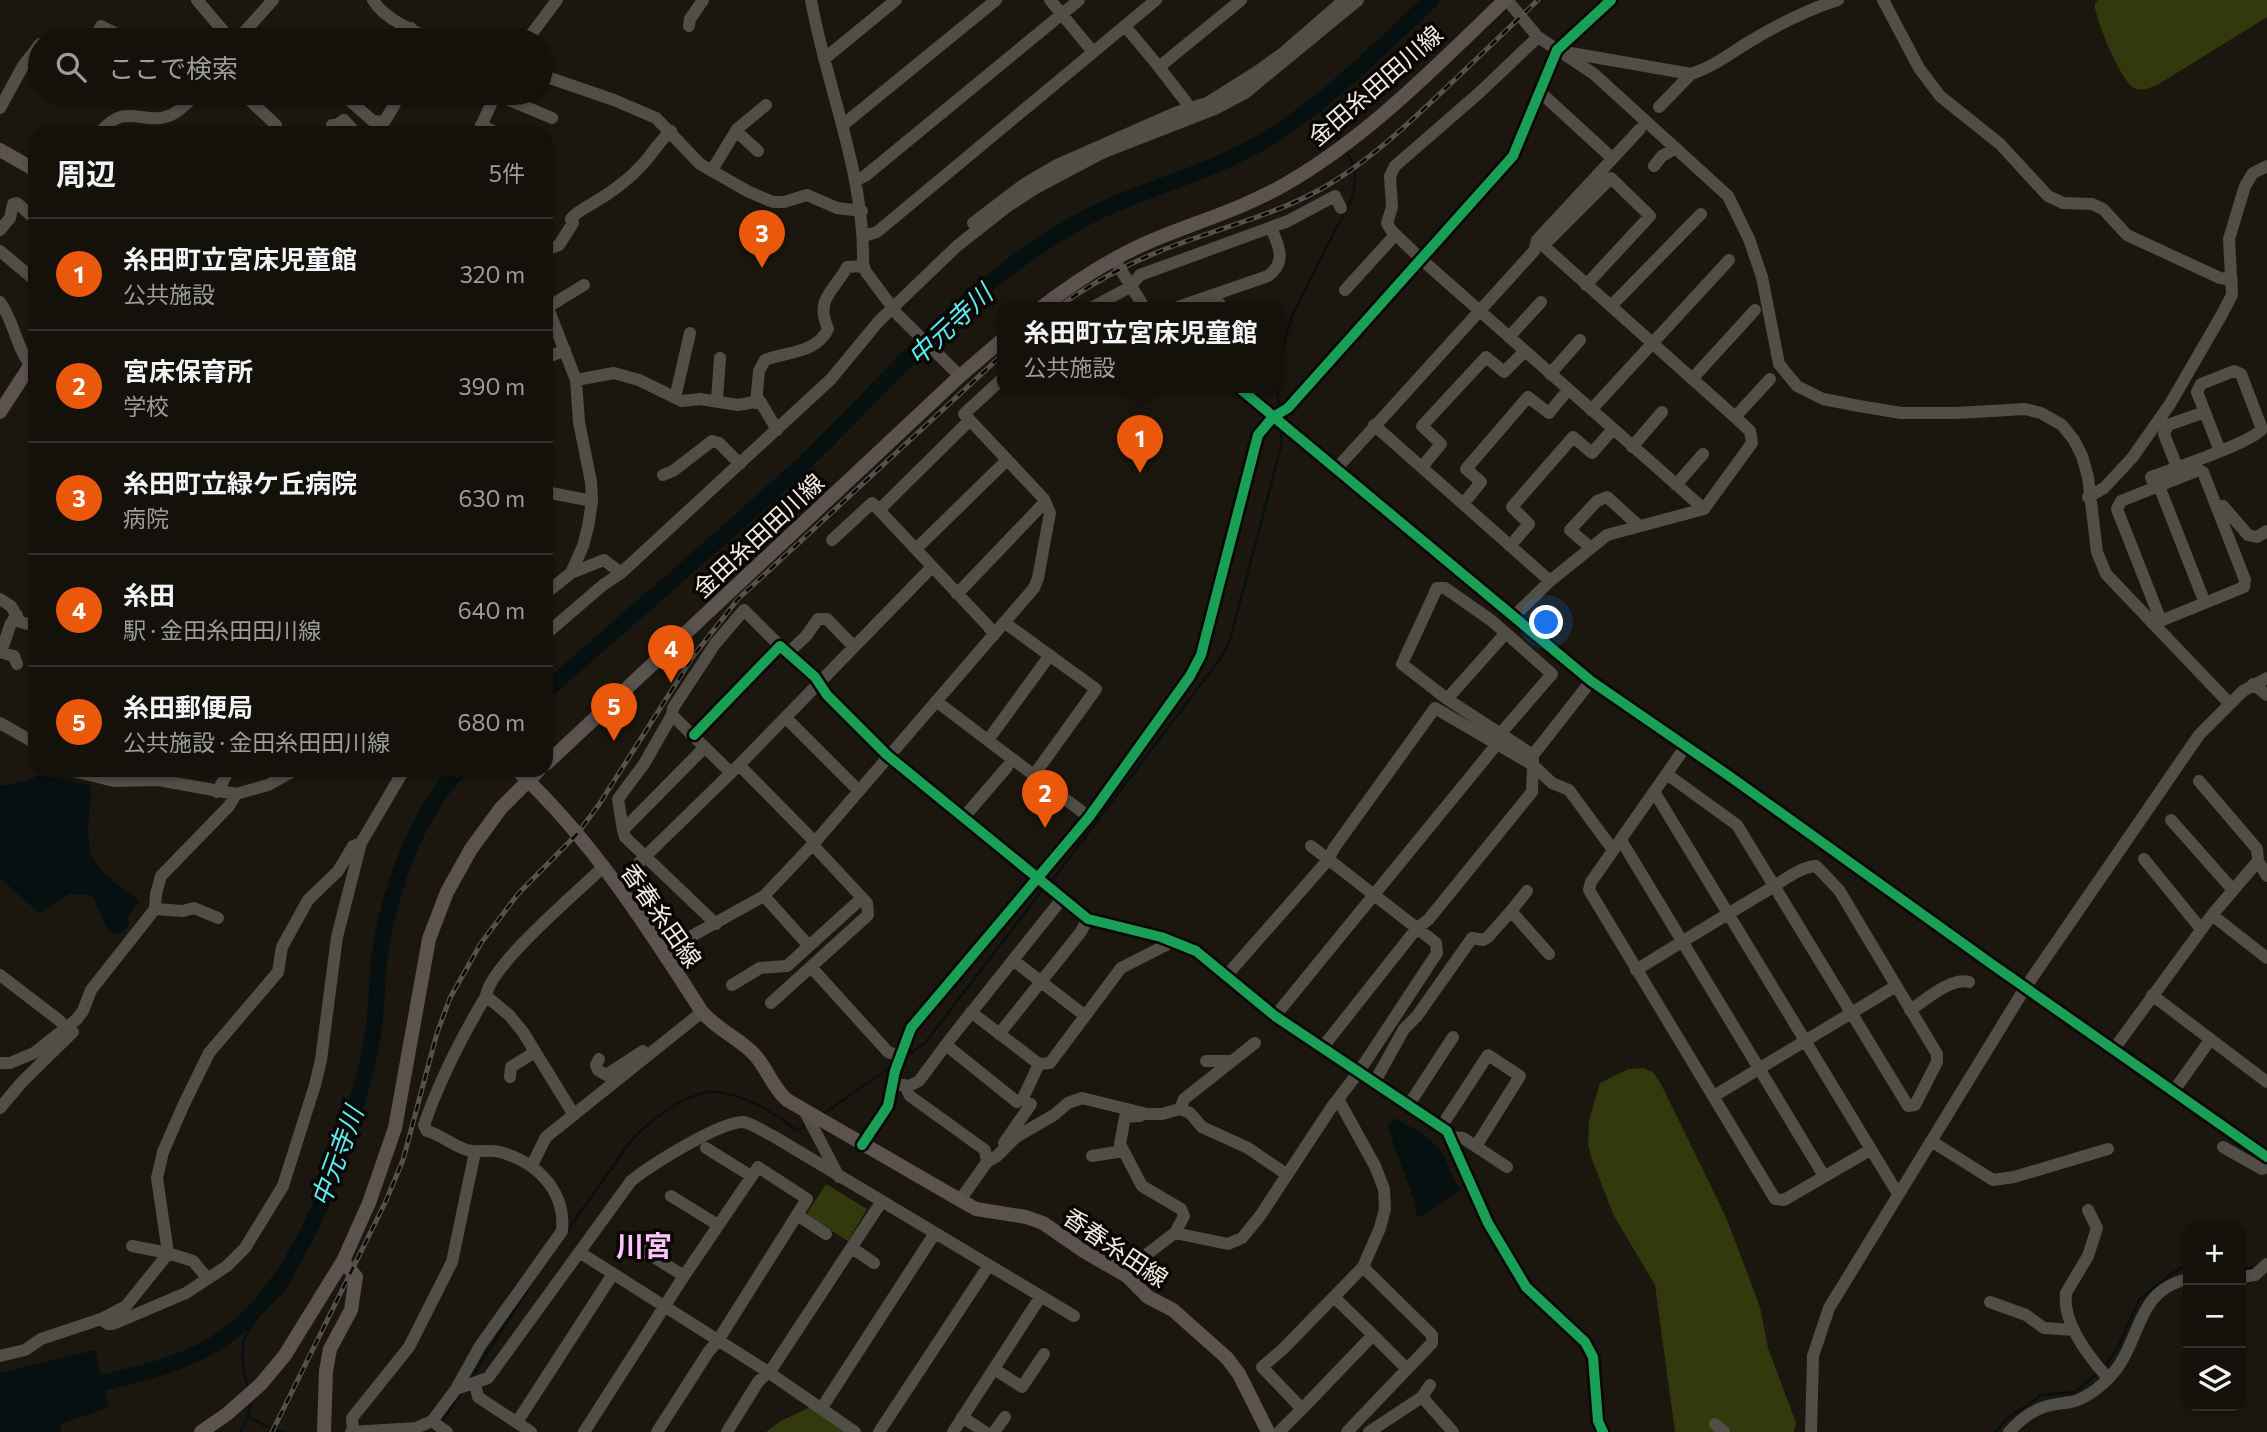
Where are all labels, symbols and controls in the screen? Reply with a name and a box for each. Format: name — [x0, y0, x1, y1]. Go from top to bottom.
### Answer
street label: 金田糸田田川線 — [1302, 19, 1448, 151]
search box — [28, 28, 553, 105]
icon: search — [52, 48, 90, 86]
text: ここで検索 — [108, 52, 238, 83]
text: 周辺 — [56, 154, 116, 191]
text: 5件 — [489, 159, 525, 187]
pin: 3 — [739, 210, 785, 268]
text: 糸田町立宮床児童館 — [123, 243, 357, 274]
text: 1 — [74, 260, 84, 288]
text: 320 m — [460, 260, 525, 288]
water label: 中元寺川 — [900, 275, 1000, 371]
text: 公共施設 — [123, 280, 215, 308]
popup — [997, 302, 1284, 393]
text: 糸田町立宮床児童館 — [1023, 316, 1258, 347]
text: 公共施設 — [1023, 353, 1115, 381]
text: 宮床保育所 — [123, 355, 253, 386]
text: 2 — [72, 372, 86, 400]
text: 390 m — [458, 372, 525, 400]
text: 学校 — [123, 392, 169, 420]
pin: 1 — [1117, 415, 1163, 473]
text: 糸田町立緑ケ丘病院 — [123, 467, 357, 498]
street label: 金田糸田田川線 — [687, 467, 829, 603]
text: 3 — [72, 484, 86, 512]
text: 630 m — [459, 484, 525, 512]
text: 病院 — [123, 504, 169, 532]
text: 糸田 — [123, 579, 175, 610]
text: 4 — [72, 596, 86, 624]
text: 640 m — [458, 596, 525, 624]
your location — [1529, 605, 1563, 639]
text: 駅 · 金田糸田田川線 — [123, 616, 321, 644]
pin: 4 — [648, 625, 694, 683]
pin: 5 — [591, 683, 637, 741]
text: 糸田郵便局 — [123, 691, 253, 722]
text: 5 — [72, 708, 86, 736]
text: 680 m — [458, 708, 525, 736]
text: 公共施設 · 金田糸田田川線 — [123, 728, 390, 756]
pin: 2 — [1022, 770, 1068, 828]
street label: 香春糸田線 — [616, 858, 708, 972]
water label: 中元寺川 — [304, 1099, 369, 1210]
street label: 香春糸田線 — [1058, 1201, 1174, 1293]
map controls — [2183, 1222, 2246, 1411]
button: + — [2183, 1222, 2246, 1285]
district label: 川宮 — [616, 1228, 672, 1262]
button: − — [2183, 1285, 2246, 1348]
button: layers — [2183, 1348, 2246, 1411]

